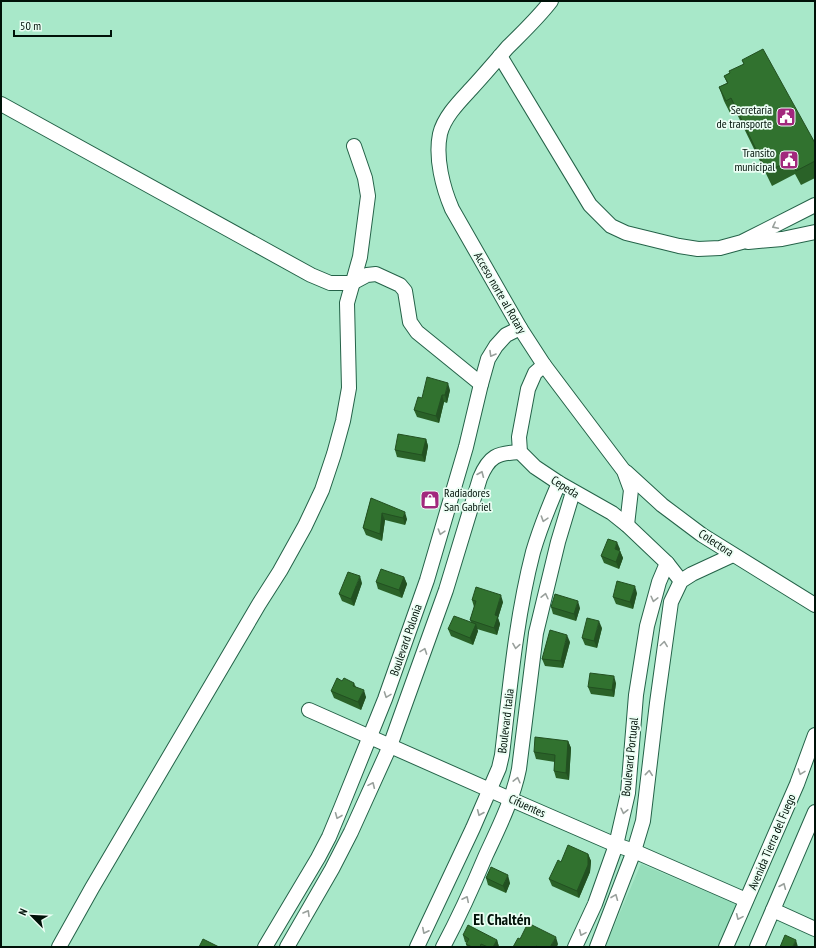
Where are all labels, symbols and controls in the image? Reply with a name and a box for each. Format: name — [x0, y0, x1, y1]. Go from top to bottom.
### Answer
scale bar — [14, 12, 111, 38]
text: 50 m — [20, 18, 41, 33]
place label: Secretaría de transporte — [716, 102, 772, 131]
public building icon: Secretaría de transporte — [775, 106, 797, 128]
place label: Transito municipal — [734, 145, 775, 174]
public building icon: Transito municipal — [778, 149, 800, 171]
one-way arrow — [771, 221, 779, 228]
street label: Acceso norte al Rotary — [471, 249, 530, 337]
one-way arrow — [489, 350, 496, 357]
one-way arrow — [477, 471, 485, 478]
street label: Cepeda — [548, 472, 582, 501]
place label: Radiadores San Gabriel — [444, 485, 492, 514]
shop icon: Radiadores San Gabriel — [419, 489, 441, 511]
one-way arrow — [540, 516, 549, 523]
street label: Colectora — [696, 526, 737, 560]
one-way arrow — [437, 529, 446, 536]
one-way arrow — [540, 593, 548, 599]
one-way arrow — [650, 596, 658, 602]
street label: Boulevard Polonia — [386, 602, 425, 678]
one-way arrow — [659, 641, 668, 647]
one-way arrow — [512, 643, 521, 649]
one-way arrow — [419, 648, 428, 655]
street label: Boulevard Italia — [494, 687, 517, 754]
one-way arrow — [383, 692, 391, 699]
street label: Boulevard Portugal — [618, 717, 641, 797]
one-way arrow — [798, 768, 806, 775]
one-way arrow — [644, 770, 653, 776]
one-way arrow — [512, 777, 520, 783]
one-way arrow — [367, 782, 375, 789]
street label: Cifuentes — [506, 791, 548, 820]
street label: Avenida Tierra del Fuego — [745, 792, 799, 892]
one-way arrow — [620, 808, 628, 814]
one-way arrow — [476, 809, 484, 816]
one-way arrow — [335, 811, 343, 819]
one-way arrow — [779, 882, 787, 889]
one-way arrow — [611, 894, 619, 901]
north arrow — [12, 896, 52, 936]
one-way arrow — [461, 896, 469, 904]
text: N — [15, 906, 30, 917]
district label: El Chaltén — [473, 909, 531, 929]
one-way arrow — [302, 910, 309, 917]
one-way arrow — [736, 913, 744, 920]
one-way arrow — [422, 927, 430, 934]
one-way arrow — [579, 929, 587, 937]

